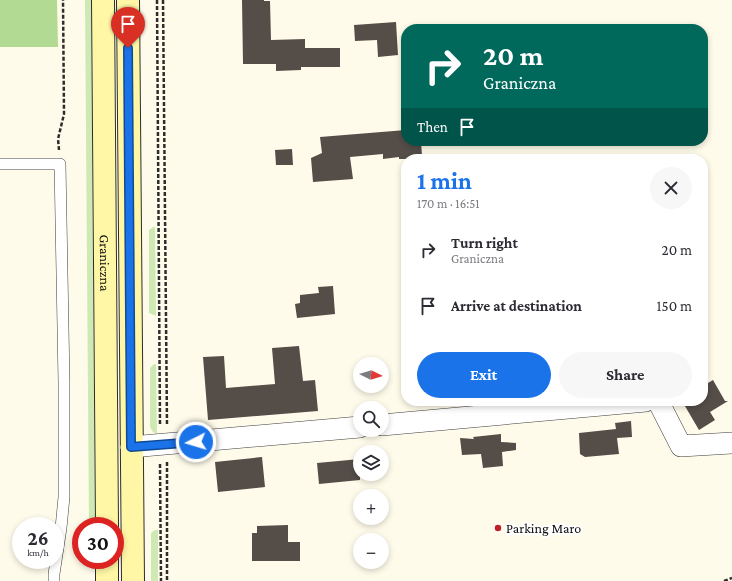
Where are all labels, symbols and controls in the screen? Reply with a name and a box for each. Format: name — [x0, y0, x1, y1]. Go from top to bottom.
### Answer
pin — [111, 7.0, 145, 48]
icon: arrive — [117, 13, 139, 35]
icon: right — [417, 40, 469, 92]
text: 20 m — [483, 40, 543, 71]
text: Graniczna — [483, 73, 556, 93]
icon: arrive — [456, 116, 478, 138]
text: Then — [417, 119, 448, 135]
text: 1 min — [417, 167, 472, 194]
button: close — [650, 167, 692, 209]
text: 170 m · 16:51 — [417, 196, 480, 211]
street label: Graniczna — [97, 234, 113, 292]
text: Turn right — [451, 235, 518, 251]
icon: right — [417, 239, 439, 261]
text: 20 m — [662, 242, 692, 258]
text: Graniczna — [451, 251, 504, 266]
icon: arrive — [417, 295, 439, 317]
text: Arrive at destination — [451, 298, 582, 314]
text: 150 m — [657, 298, 692, 314]
button: Exit — [417, 352, 551, 398]
button: Share — [559, 352, 692, 398]
north arrow — [353, 357, 389, 393]
map controls — [353, 357, 389, 569]
button: search — [353, 401, 389, 437]
position arrow — [175, 421, 217, 463]
button: layers — [353, 445, 389, 481]
button: + — [353, 489, 389, 525]
speed limit sign: 30 — [72, 517, 124, 569]
place label: Parking Maro — [506, 520, 581, 536]
marker: Parking Maro — [493, 523, 503, 533]
text: 26 — [27, 527, 49, 549]
button: − — [353, 533, 389, 569]
text: km/h — [27, 547, 49, 558]

